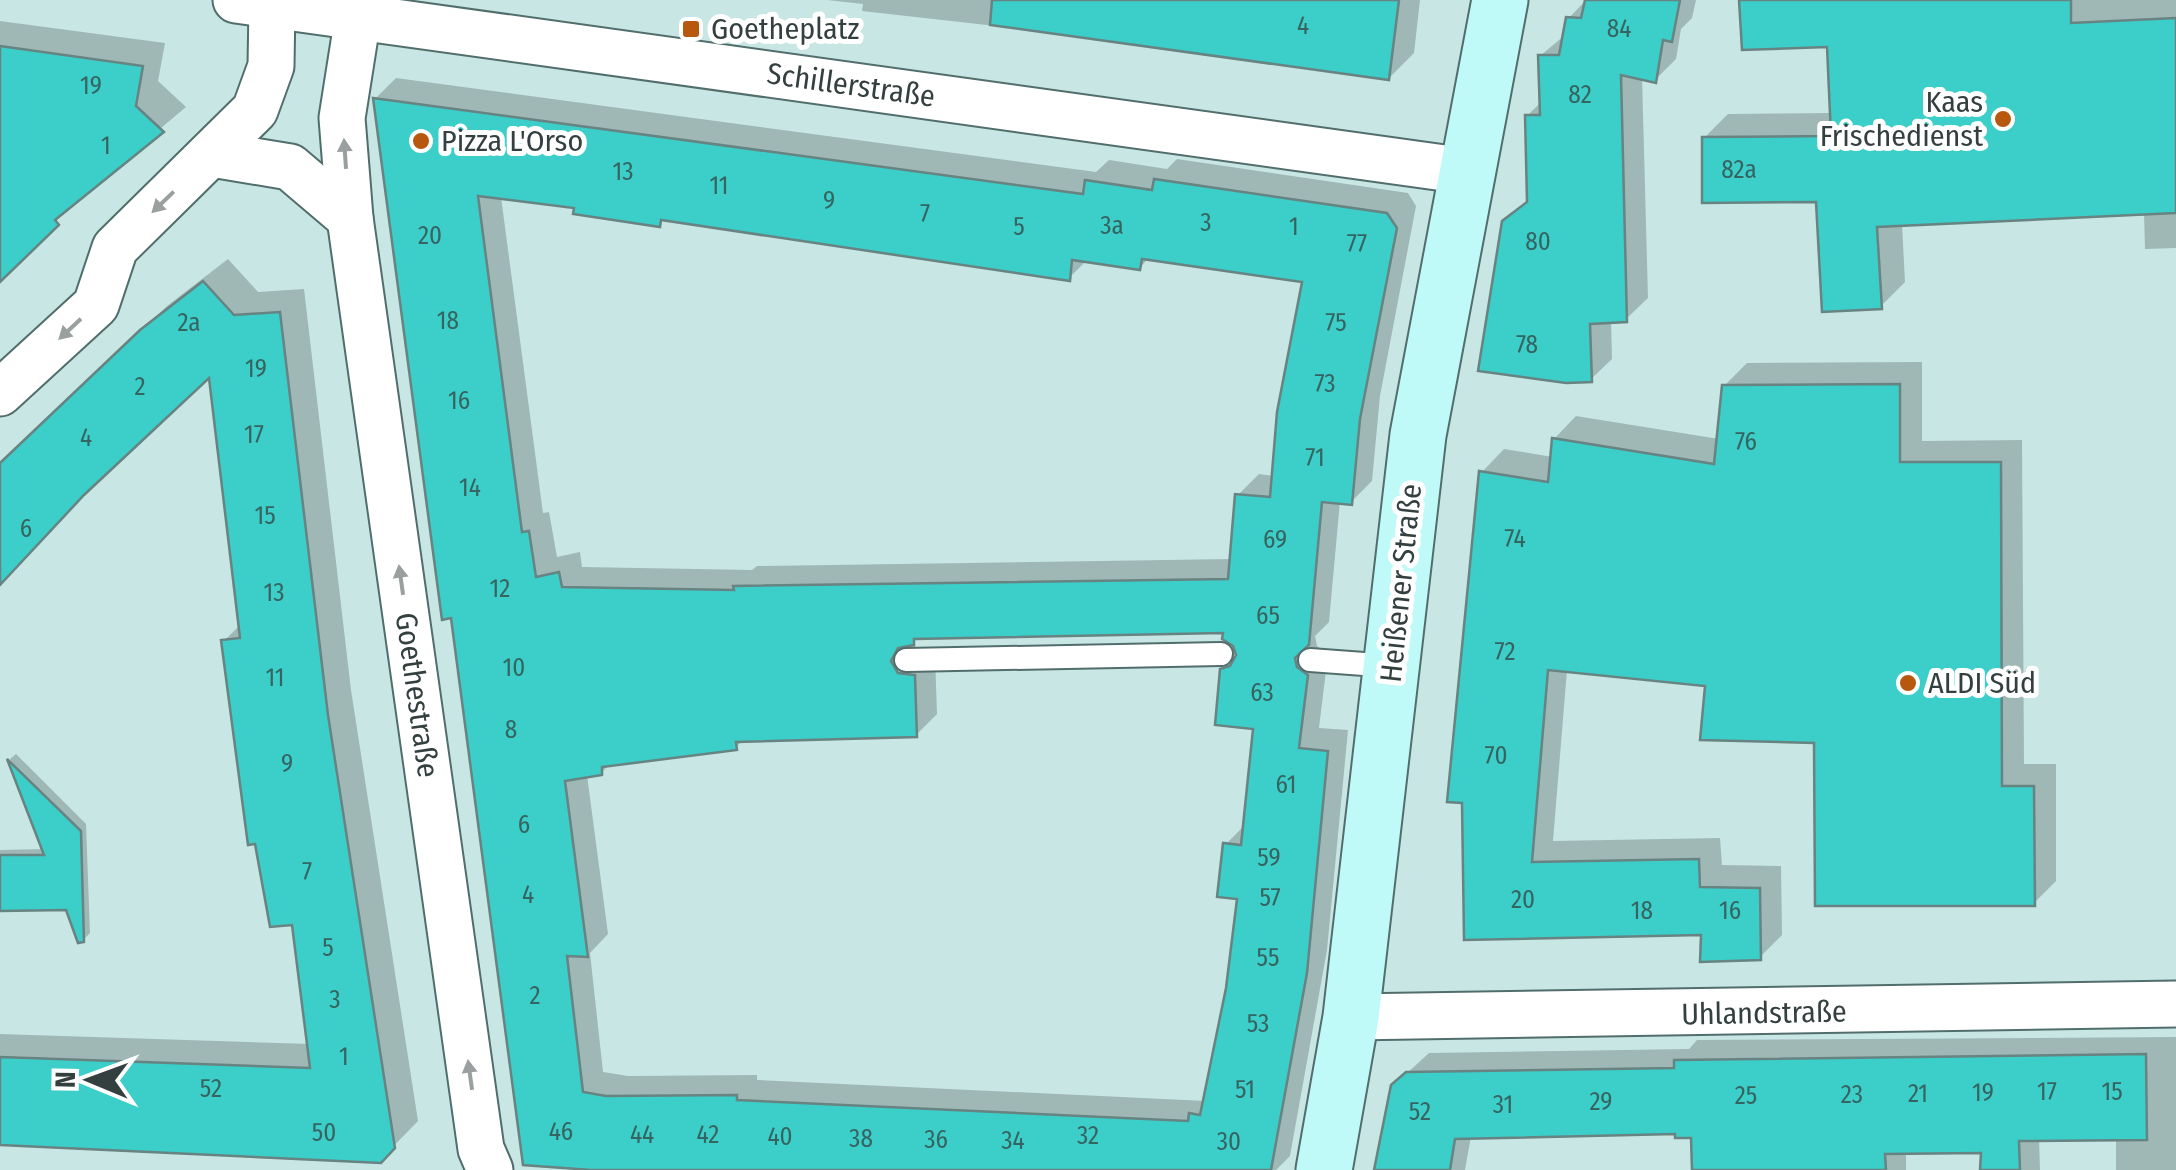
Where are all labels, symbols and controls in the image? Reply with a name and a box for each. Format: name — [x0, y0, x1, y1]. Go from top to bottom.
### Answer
place label: Goetheplatz — [711, 11, 859, 47]
house number: 4 — [1297, 11, 1309, 41]
house number: 84 — [1607, 14, 1631, 44]
marker: Goetheplatz — [680, 18, 702, 40]
street label: Schillerstraße — [765, 55, 937, 115]
house number: 19 — [80, 71, 102, 101]
house number: 82 — [1568, 80, 1592, 110]
place label: Kaas Frischedienst — [1820, 84, 1983, 154]
marker: Kaas Frischedienst — [1992, 108, 2014, 130]
place label: Pizza L'Orso — [441, 123, 583, 159]
marker: Pizza L'Orso — [410, 130, 432, 152]
house number: 1 — [101, 131, 111, 161]
one-way arrow — [337, 137, 353, 169]
house number: 82a — [1721, 155, 1757, 185]
house number: 13 — [612, 157, 634, 187]
house number: 11 — [709, 171, 729, 201]
house number: 9 — [823, 186, 835, 216]
one-way arrow — [151, 190, 175, 213]
house number: 7 — [920, 199, 930, 229]
house number: 3 — [1200, 208, 1212, 238]
house number: 3a — [1100, 211, 1124, 241]
house number: 5 — [1013, 212, 1025, 242]
house number: 1 — [1289, 212, 1299, 242]
house number: 20 — [418, 221, 442, 251]
house number: 80 — [1525, 227, 1551, 257]
house number: 77 — [1347, 229, 1367, 259]
house number: 18 — [437, 306, 459, 336]
house number: 2a — [177, 308, 201, 338]
house number: 75 — [1325, 308, 1347, 338]
one-way arrow — [58, 317, 83, 339]
house number: 78 — [1516, 330, 1538, 360]
house number: 19 — [245, 354, 267, 384]
house number: 73 — [1314, 369, 1336, 399]
house number: 2 — [134, 372, 146, 402]
house number: 16 — [448, 386, 470, 416]
house number: 17 — [244, 420, 264, 450]
house number: 4 — [80, 423, 92, 453]
house number: 76 — [1735, 427, 1757, 457]
house number: 71 — [1305, 443, 1325, 473]
house number: 14 — [459, 473, 481, 503]
street label: Heißener Straße — [1373, 482, 1429, 684]
house number: 15 — [254, 501, 276, 531]
house number: 6 — [20, 514, 32, 544]
house number: 74 — [1504, 524, 1526, 554]
house number: 69 — [1263, 525, 1287, 555]
one-way arrow — [392, 564, 408, 596]
house number: 12 — [490, 574, 510, 604]
house number: 13 — [263, 578, 285, 608]
house number: 65 — [1256, 601, 1280, 631]
street label: Goethestraße — [388, 610, 446, 780]
house number: 72 — [1495, 637, 1515, 667]
house number: 10 — [503, 653, 525, 683]
house number: 11 — [265, 663, 285, 693]
place label: ALDI Süd — [1928, 665, 2036, 701]
marker: ALDI Süd — [1897, 672, 1919, 694]
house number: 63 — [1250, 678, 1274, 708]
house number: 8 — [505, 715, 517, 745]
house number: 70 — [1485, 741, 1507, 771]
house number: 9 — [281, 749, 293, 779]
house number: 61 — [1275, 770, 1297, 800]
house number: 6 — [518, 810, 530, 840]
house number: 59 — [1257, 843, 1281, 873]
house number: 7 — [302, 857, 312, 887]
house number: 4 — [522, 880, 534, 910]
house number: 57 — [1259, 883, 1281, 913]
house number: 20 — [1511, 885, 1535, 915]
house number: 18 — [1631, 896, 1653, 926]
house number: 16 — [1719, 896, 1741, 926]
house number: 5 — [322, 933, 334, 963]
house number: 55 — [1257, 943, 1279, 973]
house number: 2 — [529, 981, 541, 1011]
house number: 3 — [329, 985, 341, 1015]
street label: Uhlandstraße — [1681, 994, 1847, 1032]
house number: 53 — [1247, 1009, 1269, 1039]
north arrow — [40, 1030, 140, 1130]
house number: 1 — [339, 1042, 349, 1072]
one-way arrow — [462, 1059, 478, 1091]
text: N — [49, 1071, 82, 1088]
house number: 52 — [200, 1074, 222, 1104]
house number: 51 — [1235, 1075, 1255, 1105]
house number: 17 — [2037, 1077, 2057, 1107]
house number: 15 — [2101, 1077, 2123, 1107]
house number: 19 — [1972, 1078, 1994, 1108]
house number: 21 — [1908, 1079, 1928, 1109]
house number: 23 — [1841, 1080, 1863, 1110]
house number: 25 — [1735, 1081, 1757, 1111]
house number: 29 — [1589, 1087, 1613, 1117]
house number: 31 — [1493, 1090, 1513, 1120]
house number: 52 — [1409, 1097, 1431, 1127]
house number: 46 — [549, 1117, 573, 1147]
house number: 50 — [312, 1118, 336, 1148]
house number: 44 — [630, 1120, 654, 1150]
house number: 42 — [697, 1120, 719, 1150]
house number: 32 — [1077, 1121, 1099, 1151]
house number: 40 — [767, 1122, 793, 1152]
house number: 38 — [849, 1124, 873, 1154]
house number: 36 — [924, 1125, 948, 1155]
house number: 34 — [1001, 1126, 1025, 1156]
house number: 30 — [1217, 1127, 1241, 1157]

